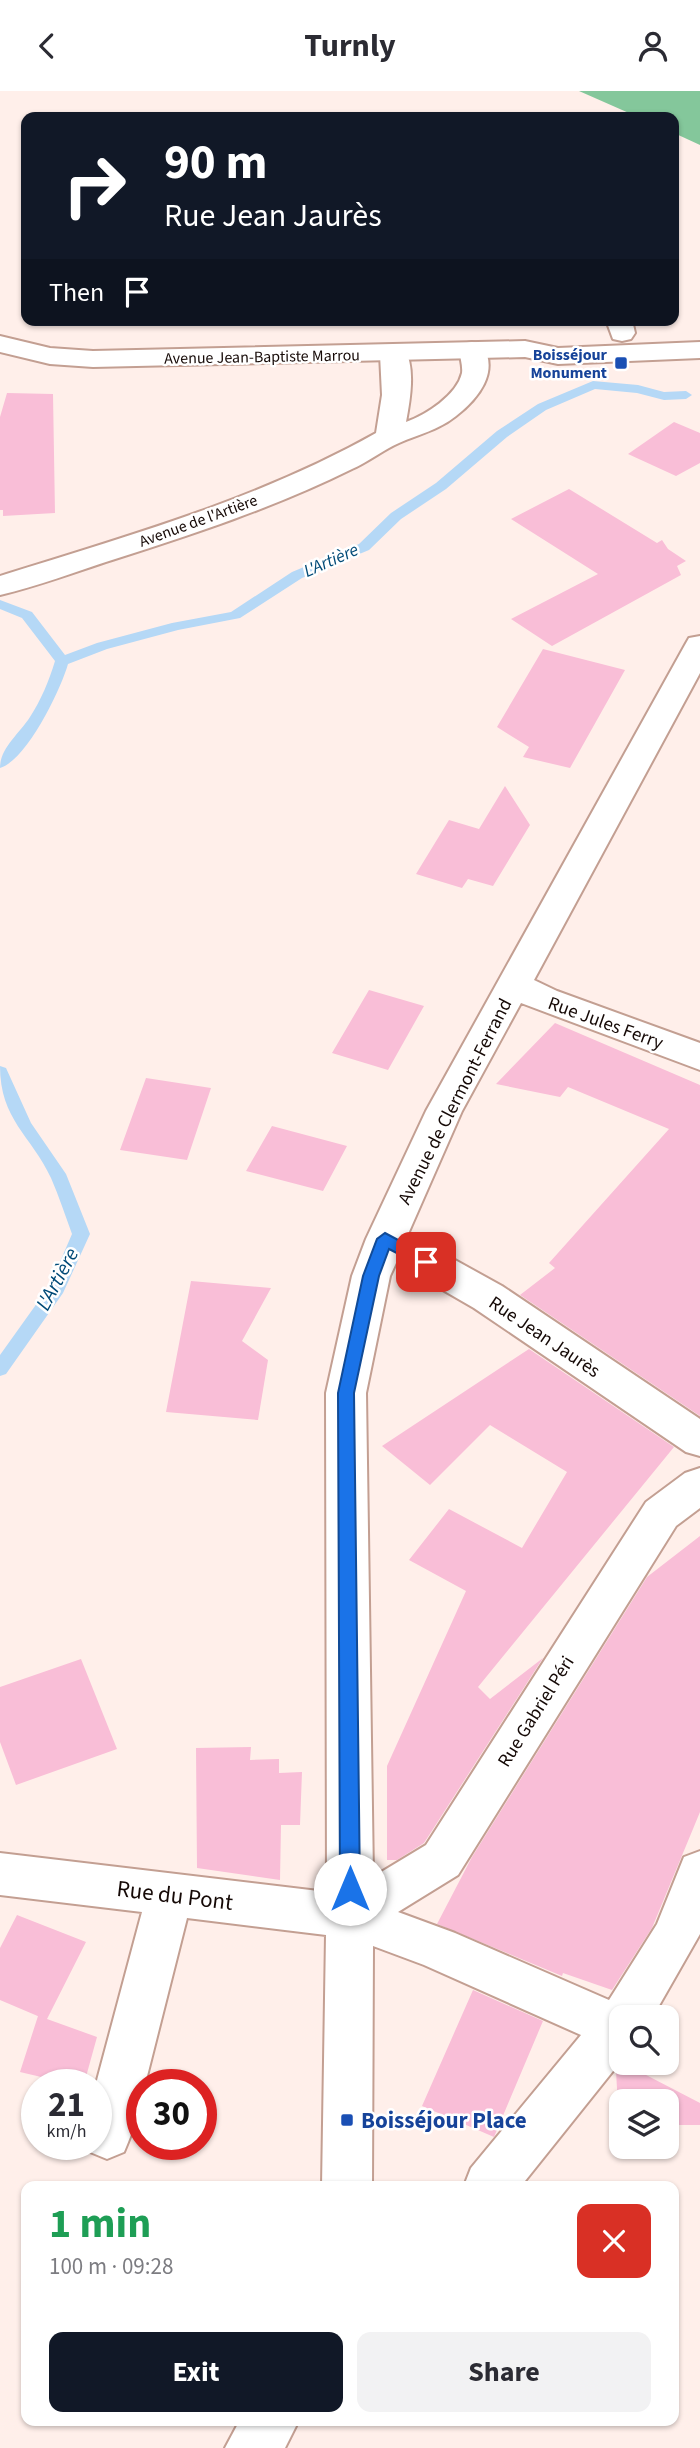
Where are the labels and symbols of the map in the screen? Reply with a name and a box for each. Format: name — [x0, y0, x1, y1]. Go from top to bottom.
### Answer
street label: Avenue Jean-Baptiste Marrou — [164, 344, 360, 370]
place label: Boisséjour Monument — [530, 344, 608, 384]
marker: Boisséjour Monument — [613, 355, 629, 371]
street label: Avenue de l'Artière — [136, 489, 261, 553]
water label: L'Artière — [300, 537, 363, 584]
street label: Rue Jules Ferry — [544, 990, 667, 1057]
street label: Avenue de Clermont-Ferrand — [392, 994, 519, 1209]
pin — [396, 1232, 456, 1292]
water label: L'Artière — [28, 1242, 86, 1316]
street label: Rue Jean Jaurès — [483, 1290, 605, 1385]
street label: Rue Gabriel Péri — [491, 1651, 581, 1773]
position arrow — [313, 1852, 387, 1926]
street label: Rue du Pont — [115, 1872, 235, 1919]
speed limit sign: 30 — [126, 2069, 217, 2160]
place label: Boisséjour Place — [361, 2104, 527, 2137]
marker: Boisséjour Place — [339, 2112, 355, 2128]

